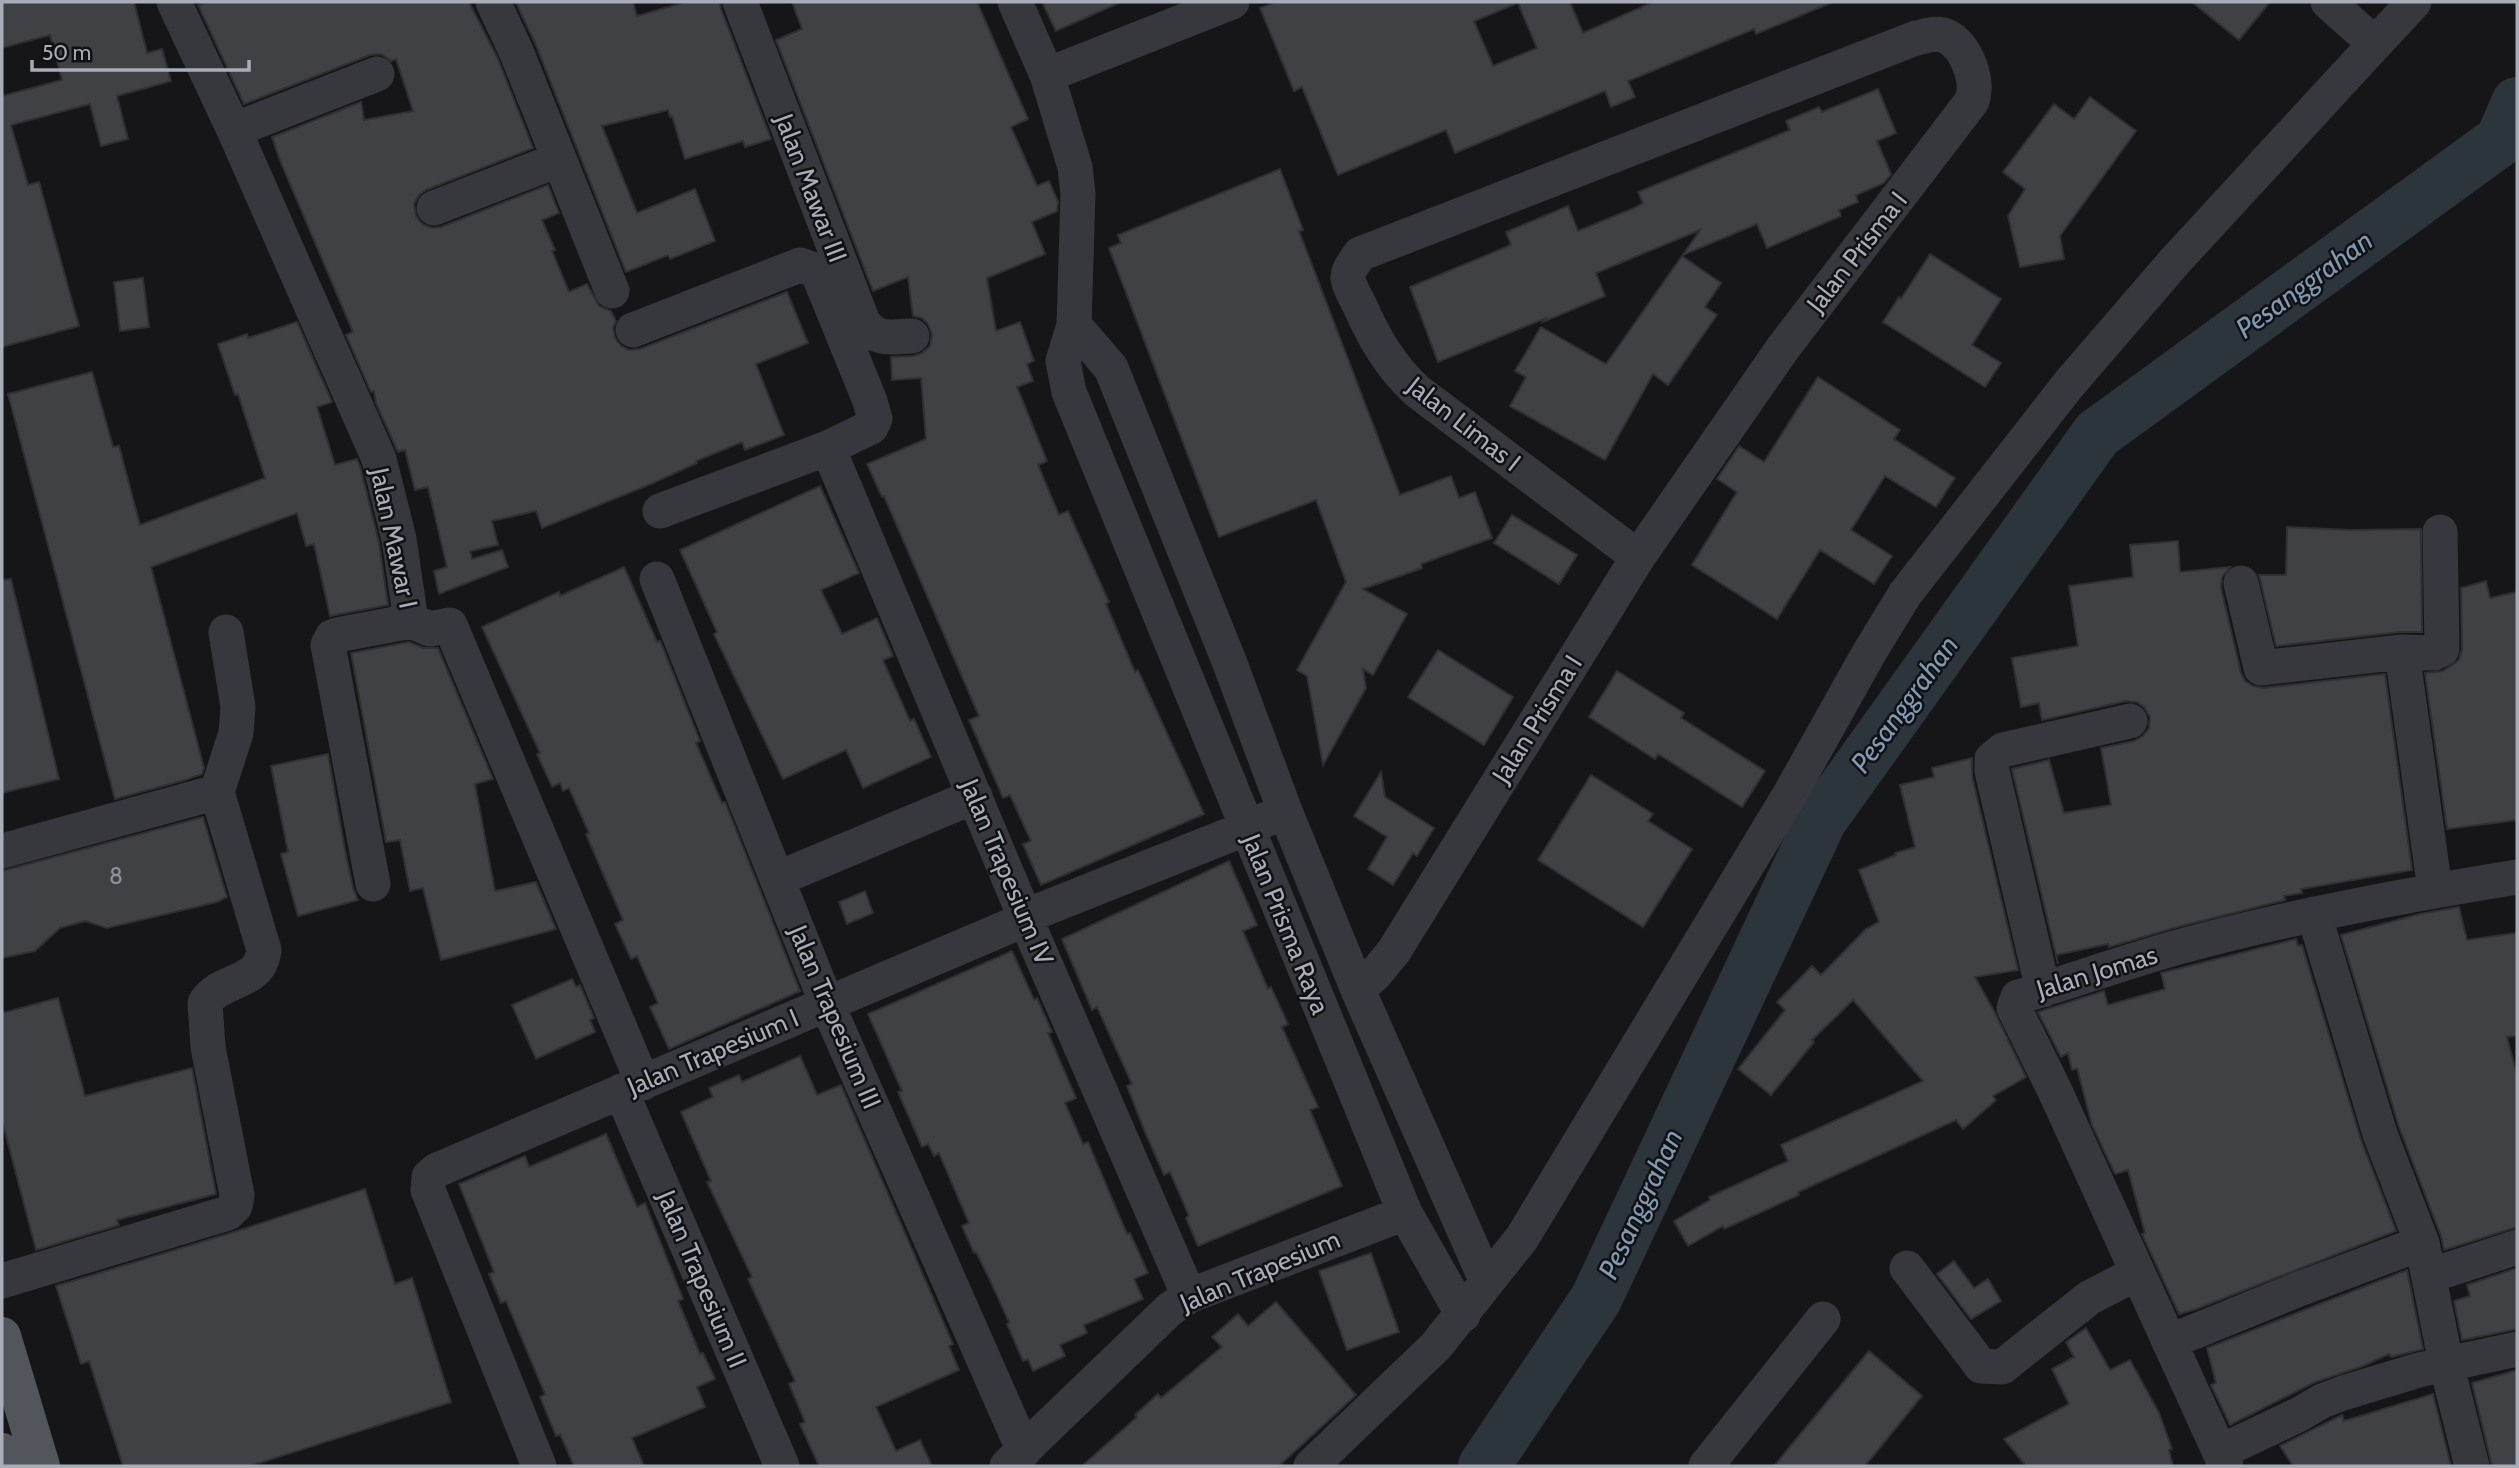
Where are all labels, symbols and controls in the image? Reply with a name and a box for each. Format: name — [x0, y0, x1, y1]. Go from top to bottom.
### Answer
scale bar — [32, 28, 248, 72]
text: 50 m — [42, 40, 91, 65]
street label: Jalan Mawar III — [768, 108, 854, 267]
street label: Jalan Prisma I — [1799, 185, 1914, 320]
water label: Pesanggrahan — [2229, 223, 2379, 345]
street label: Jalan Limas I — [1400, 369, 1527, 478]
street label: Jalan Mawar I — [363, 464, 425, 611]
water label: Pesanggrahan — [1843, 629, 1965, 779]
street label: Jalan Prisma I — [1485, 649, 1589, 790]
street label: Jalan Trapesium IV — [953, 773, 1061, 970]
street label: Jalan Prisma Raya — [1235, 828, 1337, 1019]
house number: 8 — [109, 862, 123, 890]
street label: Jalan Trapesium III — [782, 920, 888, 1114]
street label: Jalan Jomas — [2032, 938, 2161, 1006]
street label: Jalan Trapesium I — [622, 1002, 803, 1103]
water label: Pesanggrahan — [1591, 1124, 1689, 1284]
street label: Jalan Trapesium II — [650, 1185, 754, 1372]
street label: Jalan Trapesium — [1174, 1223, 1345, 1319]

